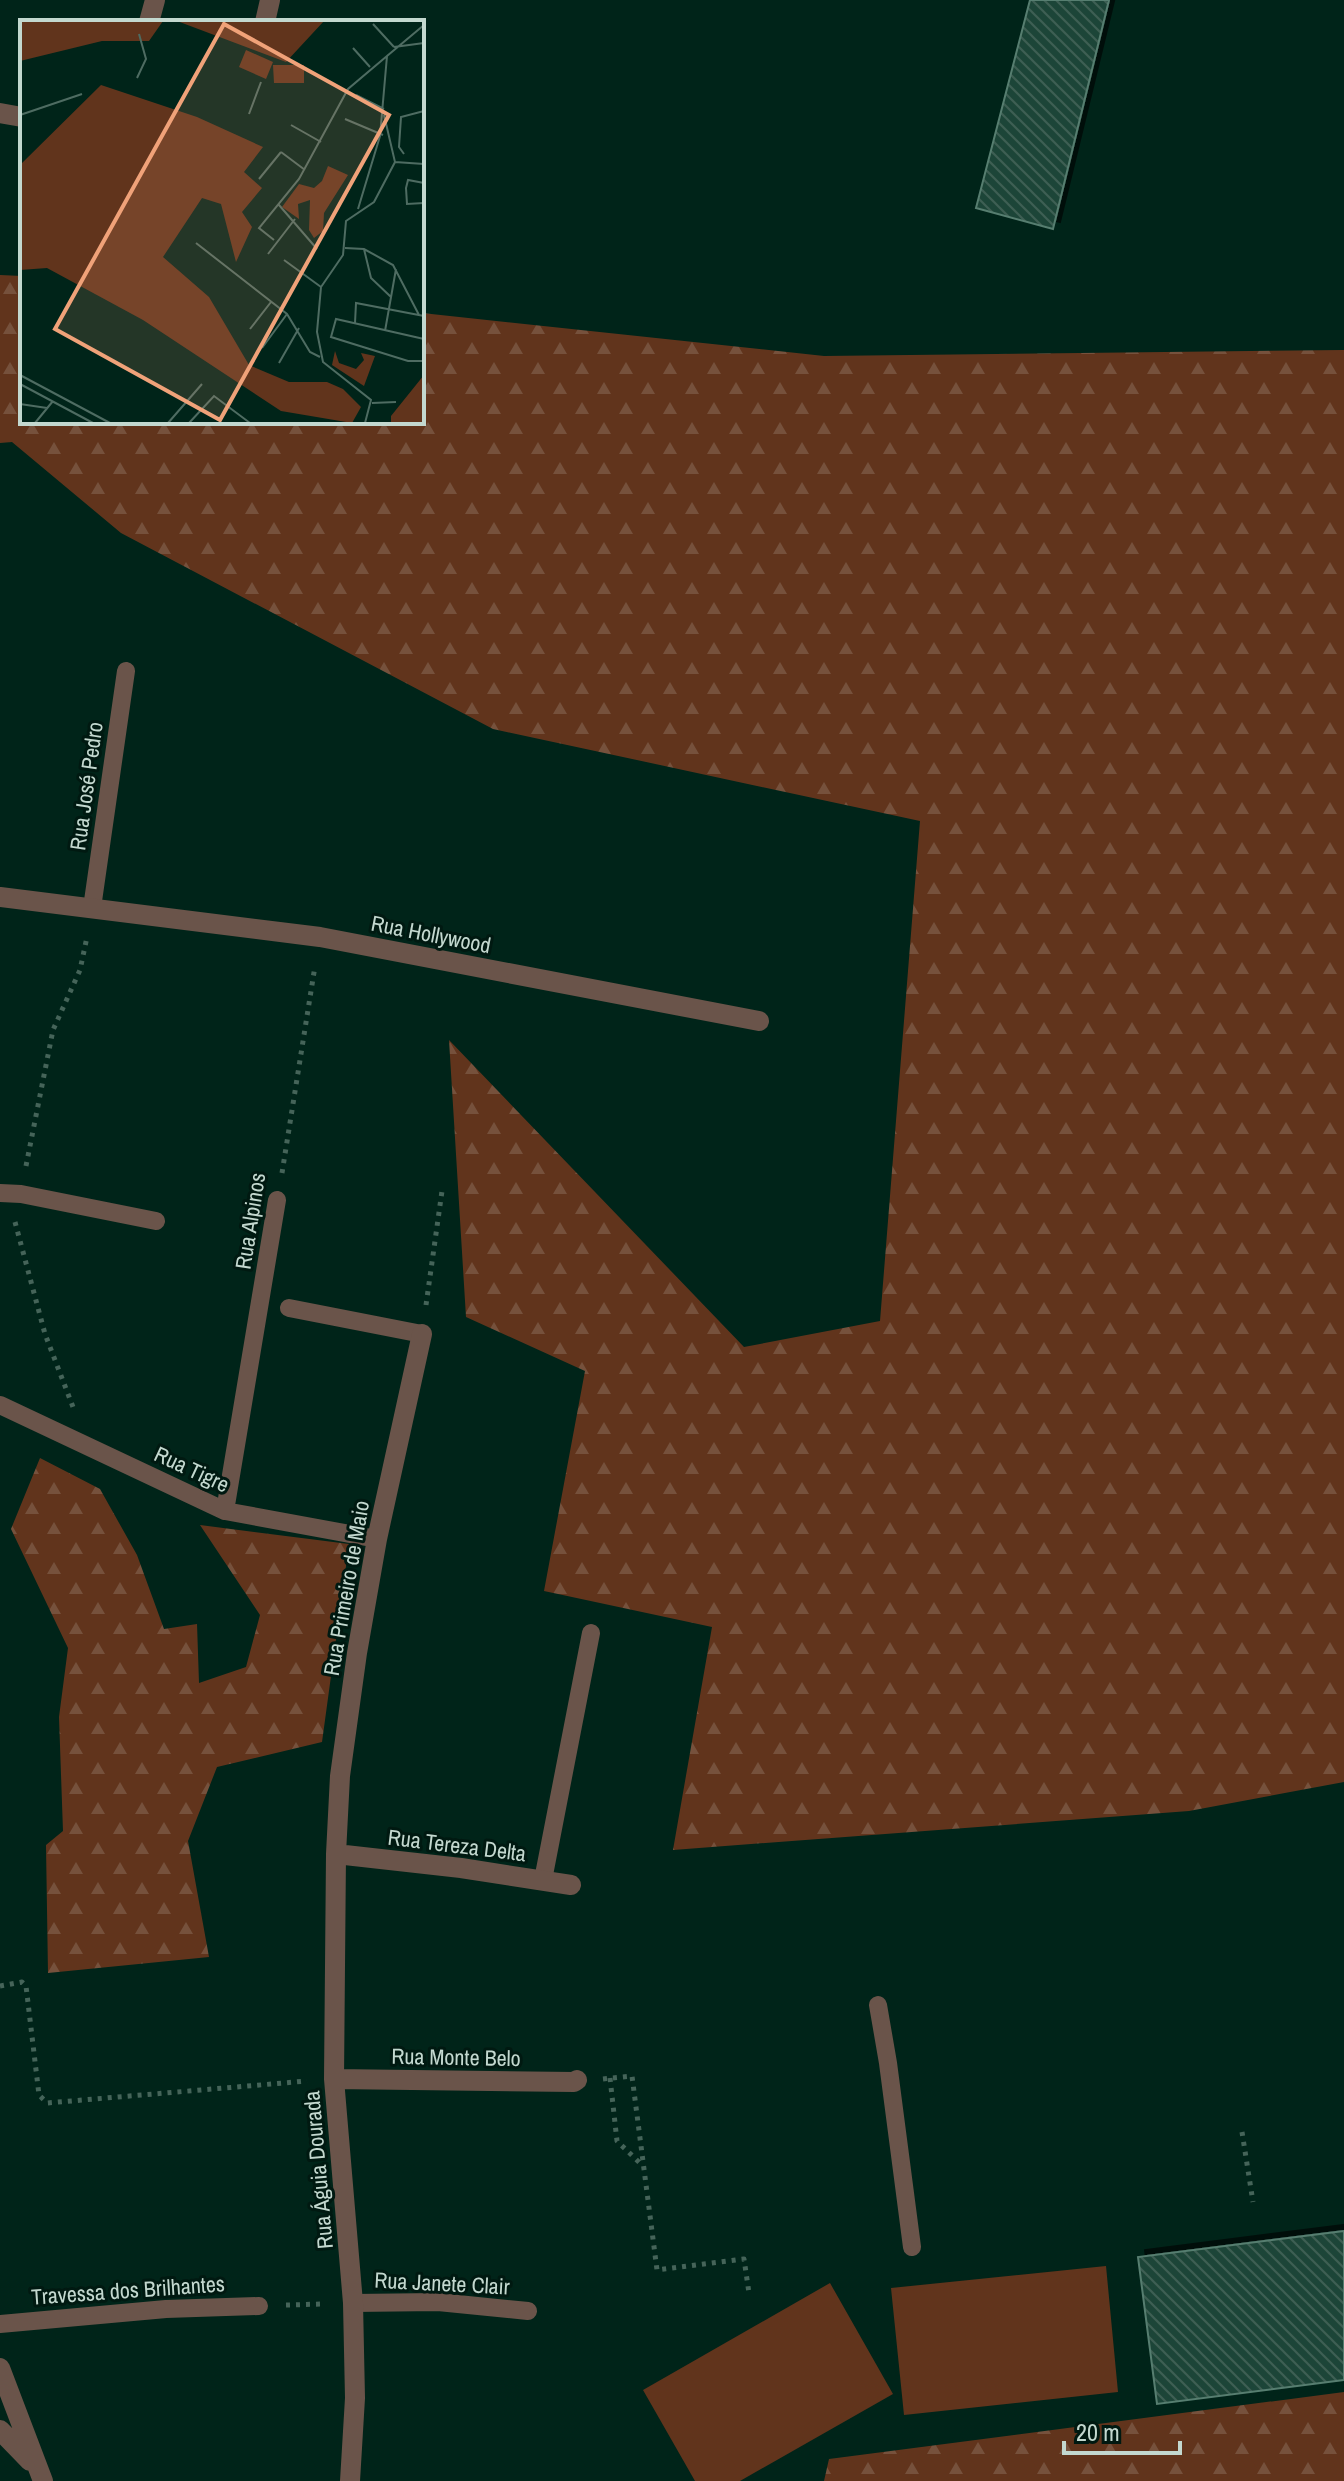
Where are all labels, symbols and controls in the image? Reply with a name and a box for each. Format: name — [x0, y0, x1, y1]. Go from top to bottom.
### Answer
inset map — [20, 20, 424, 424]
street label: Rua José Pedro — [62, 720, 110, 852]
street label: Rua Hollywood — [369, 908, 493, 960]
street label: Rua Alpinos — [228, 1171, 272, 1271]
street label: Rua Tigre — [150, 1439, 234, 1499]
street label: Rua Primeiro de Maio — [316, 1498, 376, 1678]
street label: Rua Tereza Delta — [386, 1822, 528, 1868]
street label: Rua Monte Belo — [391, 2041, 521, 2073]
street label: Rua Águia Dourada — [296, 2090, 340, 2250]
street label: Rua Janete Clair — [374, 2264, 510, 2302]
street label: Travessa dos Brilhantes — [30, 2268, 226, 2312]
scale bar — [1064, 2405, 1180, 2455]
text: 20 m — [1076, 2416, 1120, 2448]

